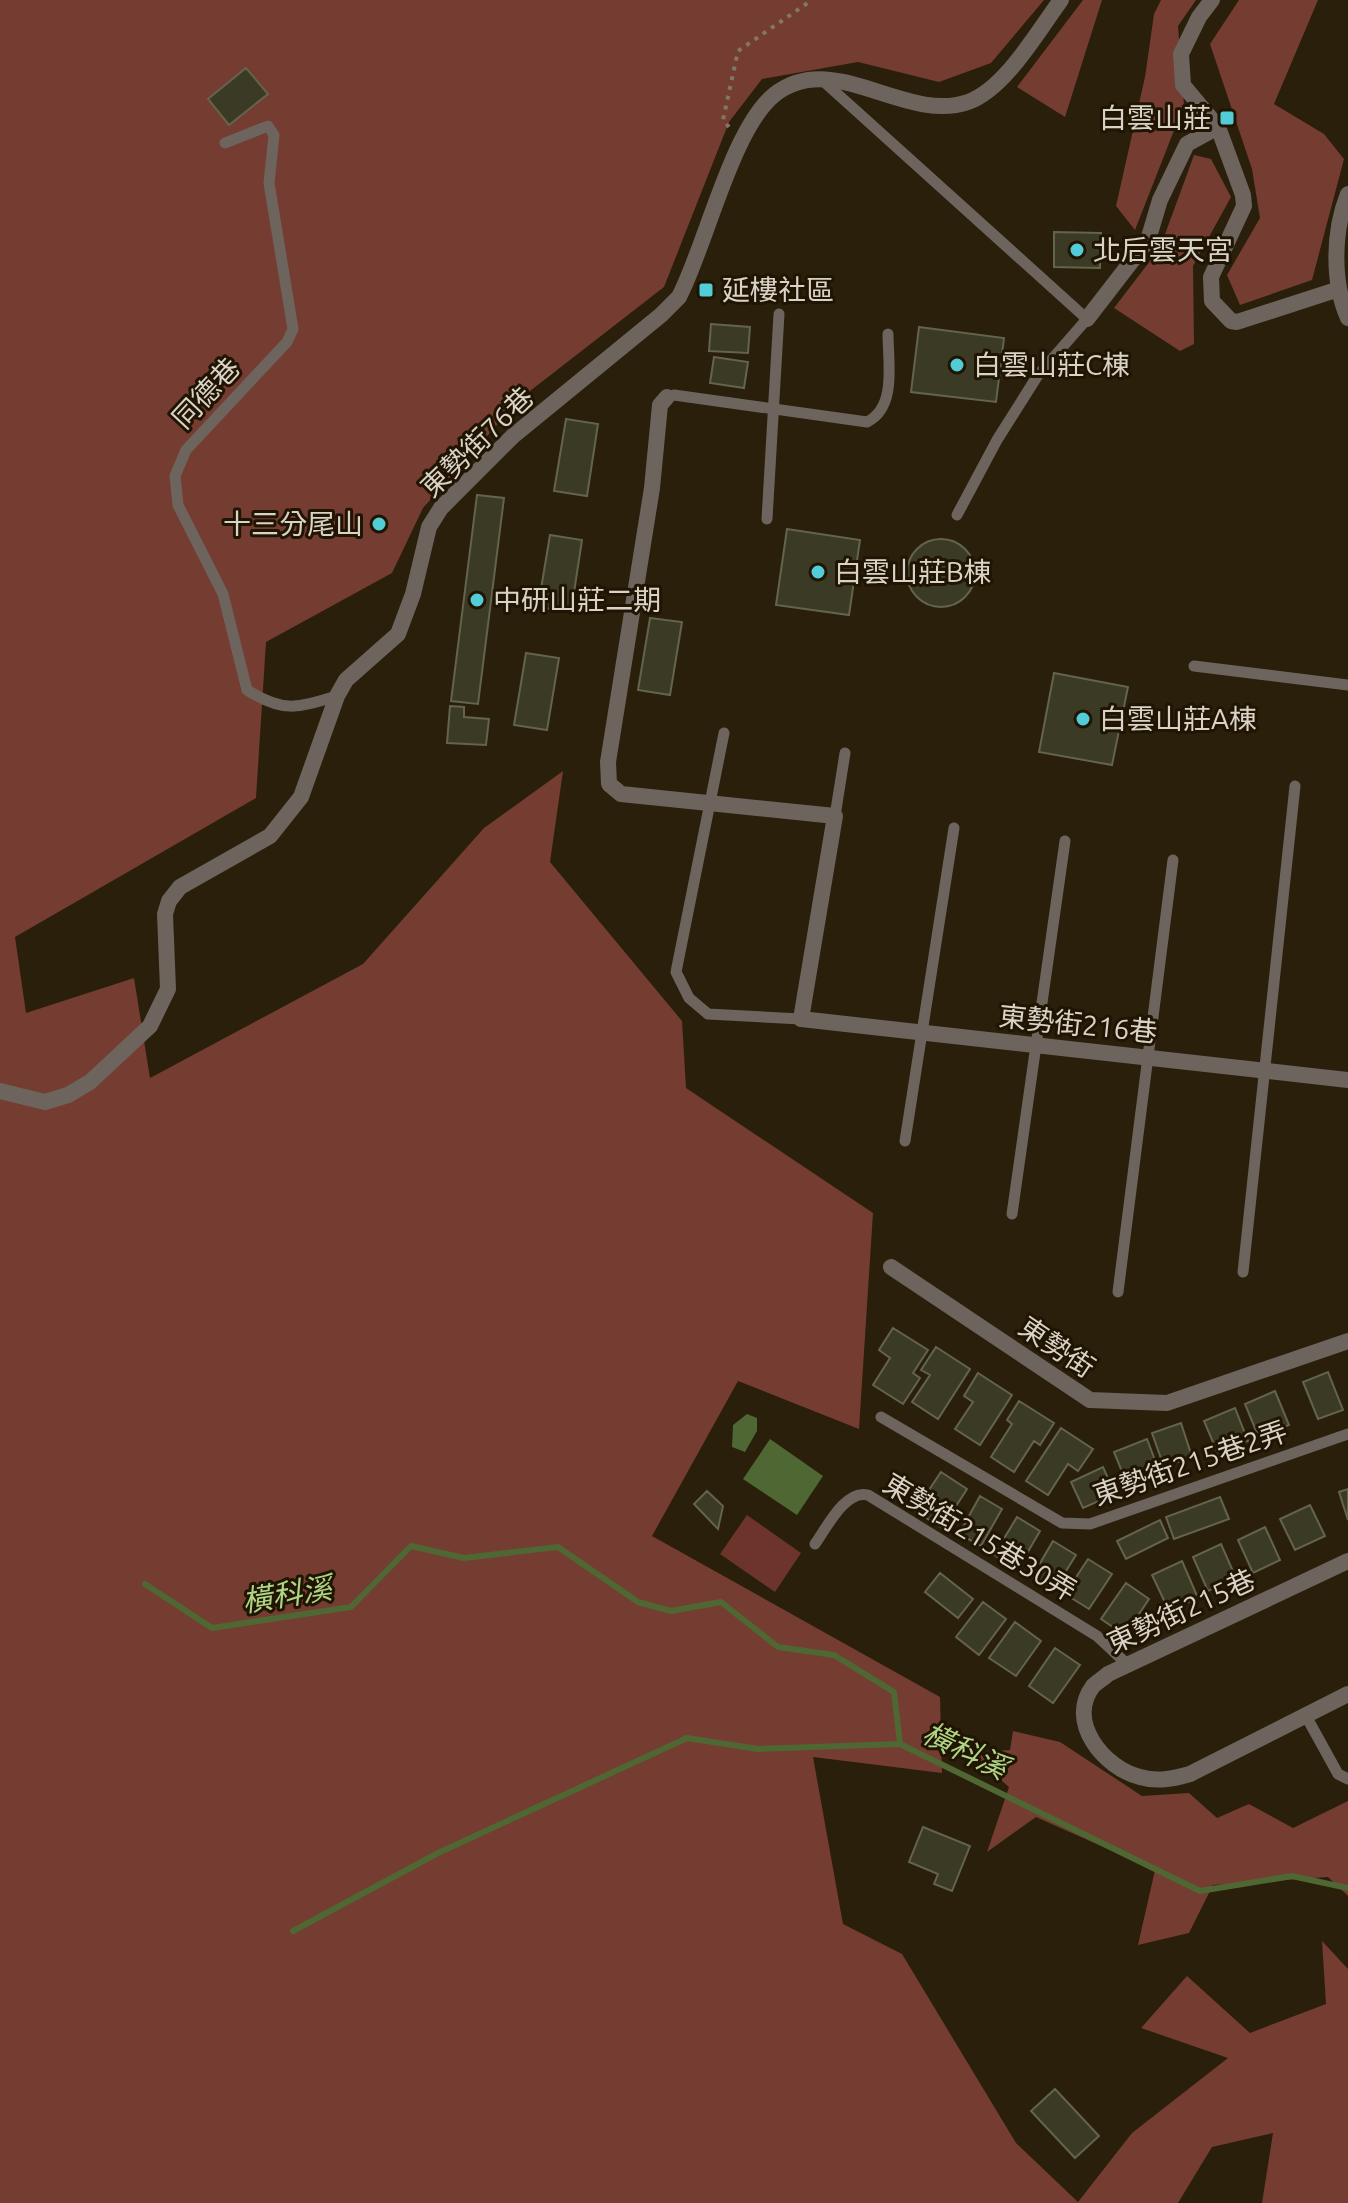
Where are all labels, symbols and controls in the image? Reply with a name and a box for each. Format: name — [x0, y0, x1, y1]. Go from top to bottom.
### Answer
place label: 白雲山莊 — [1099, 102, 1211, 133]
marker: 白雲山莊 — [1218, 109, 1236, 127]
place label: 北后雲天宮 — [1093, 234, 1233, 265]
marker: 北后雲天宮 — [1068, 241, 1086, 259]
place label: 延樓社區 — [722, 274, 834, 305]
marker: 延樓社區 — [697, 281, 715, 299]
place label: 白雲山莊C棟 — [973, 349, 1130, 380]
street label: 同德巷 — [166, 351, 246, 434]
marker: 白雲山莊C棟 — [948, 356, 966, 374]
street label: 東勢街76巷 — [414, 381, 539, 503]
place label: 十三分尾山 — [223, 508, 363, 539]
marker: 十三分尾山 — [370, 515, 388, 533]
place label: 白雲山莊B棟 — [834, 556, 992, 587]
marker: 白雲山莊B棟 — [809, 563, 827, 581]
place label: 中研山莊二期 — [493, 584, 661, 615]
marker: 中研山莊二期 — [468, 591, 486, 609]
place label: 白雲山莊A棟 — [1099, 703, 1257, 734]
marker: 白雲山莊A棟 — [1074, 710, 1092, 728]
street label: 東勢街216巷 — [997, 1000, 1159, 1047]
street label: 東勢街 — [1014, 1310, 1101, 1383]
street label: 東勢街215巷2弄 — [1089, 1415, 1291, 1510]
street label: 東勢街215巷30弄 — [878, 1467, 1082, 1606]
street label: 東勢街215巷 — [1102, 1563, 1260, 1658]
water label: 橫科溪 — [240, 1570, 338, 1618]
water label: 橫科溪 — [918, 1715, 1017, 1787]

